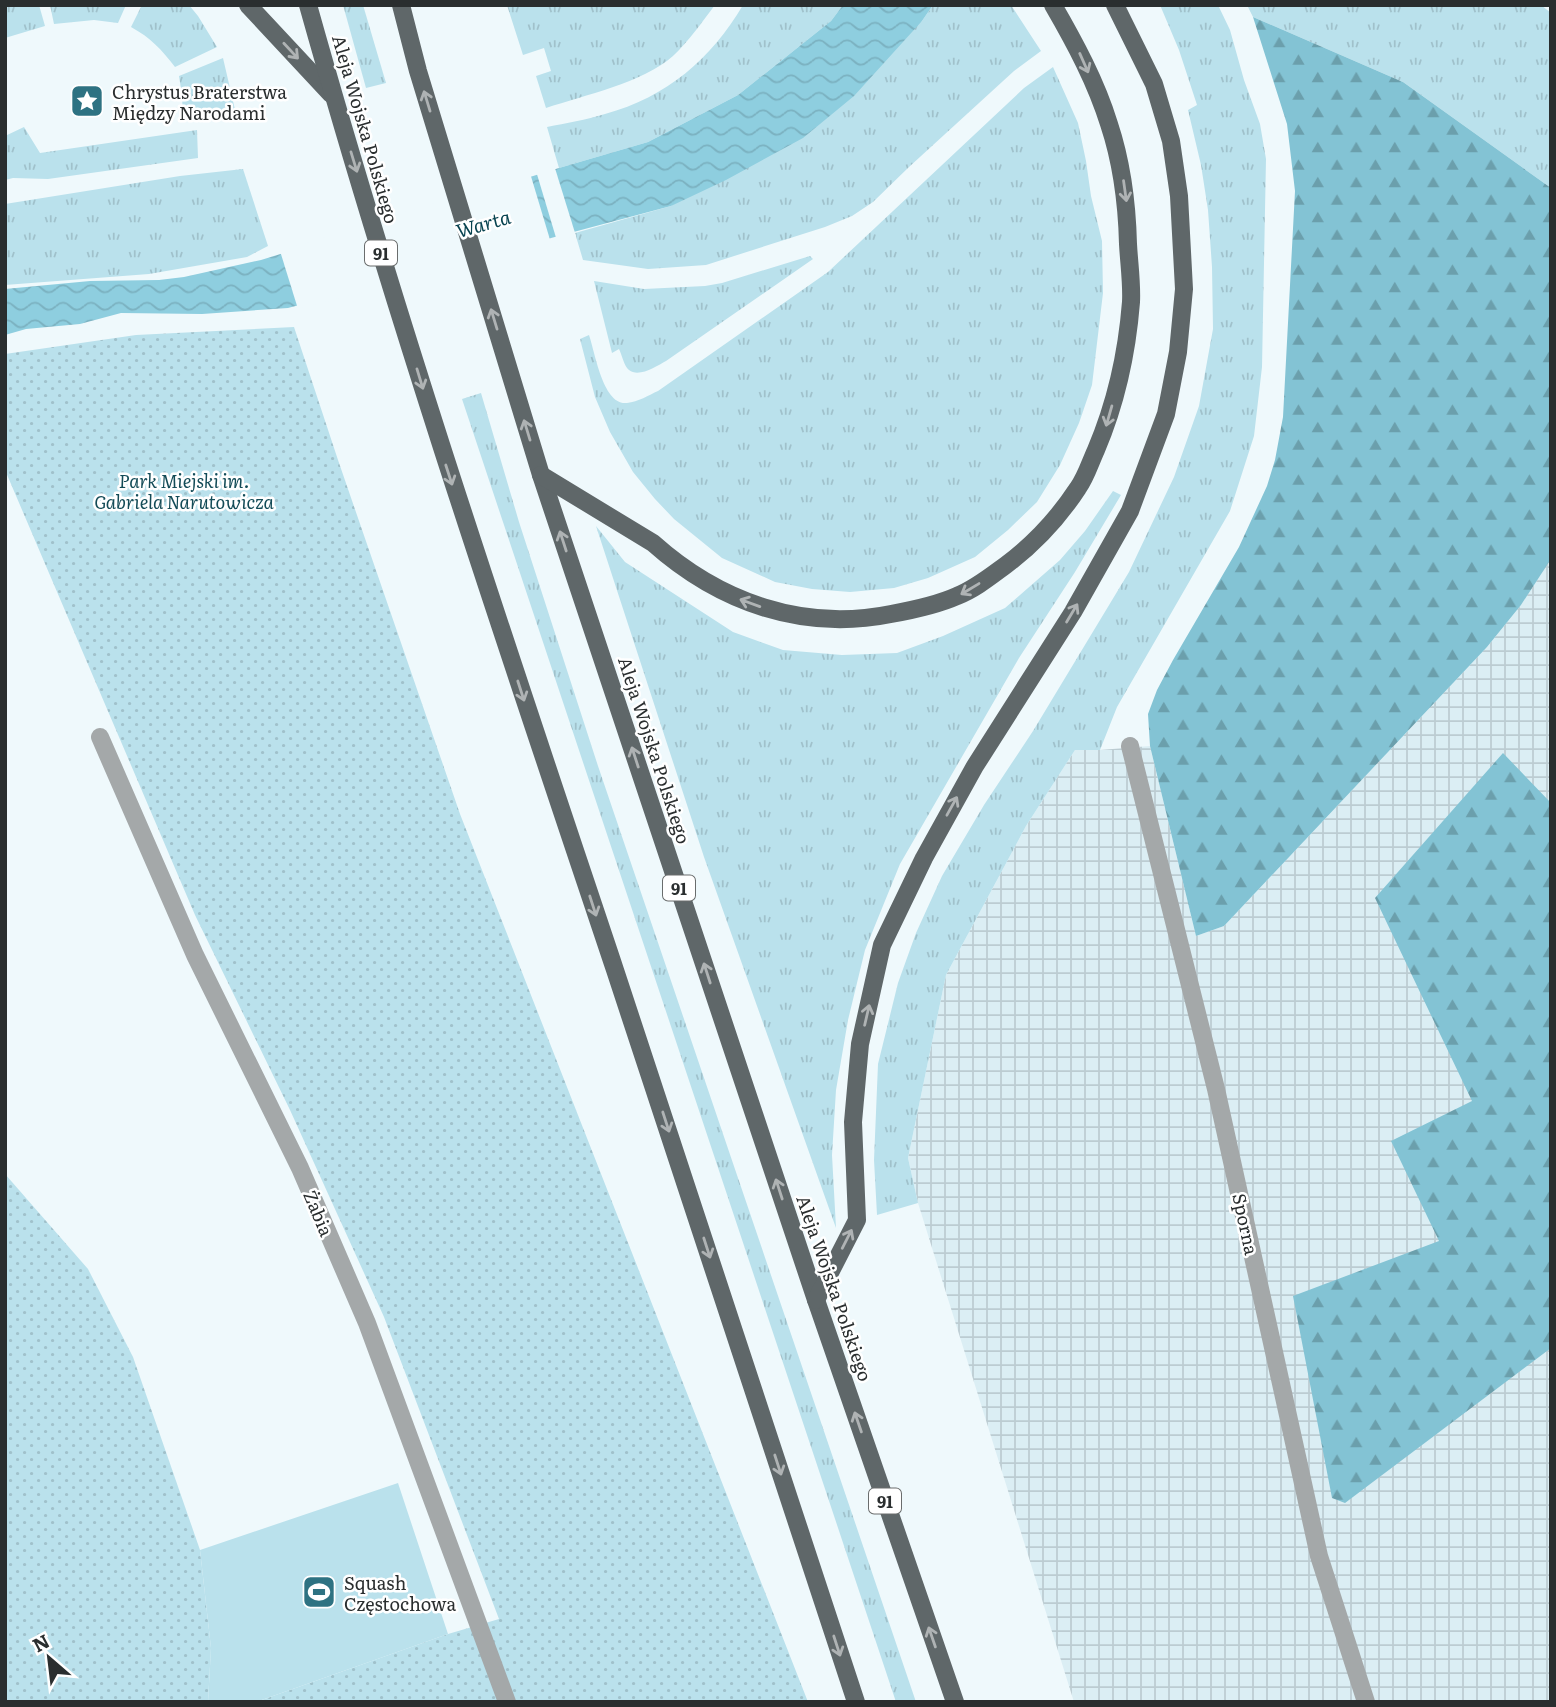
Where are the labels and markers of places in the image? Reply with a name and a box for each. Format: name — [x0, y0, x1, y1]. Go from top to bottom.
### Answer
place label: Chrystus Braterstwa Między Narodami — [112, 78, 287, 126]
place icon: Chrystus Braterstwa Między Narodami — [68, 82, 106, 120]
place label: Squash Częstochowa — [344, 1569, 456, 1617]
sports icon: Squash Częstochowa — [300, 1573, 338, 1611]

